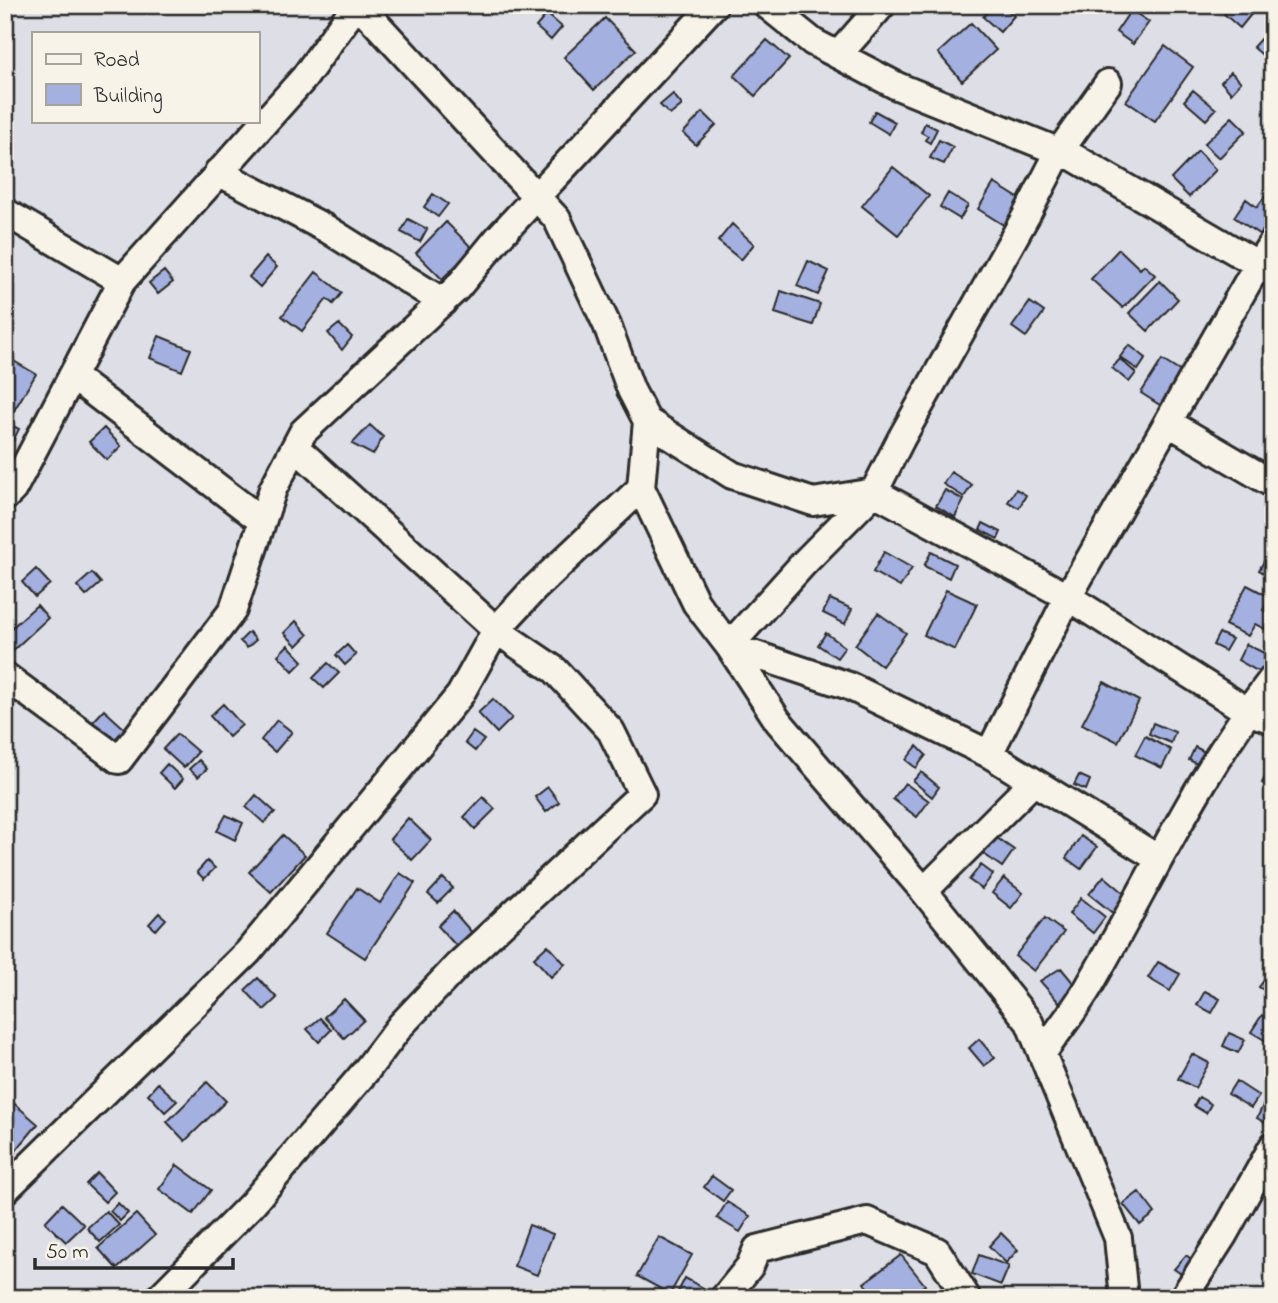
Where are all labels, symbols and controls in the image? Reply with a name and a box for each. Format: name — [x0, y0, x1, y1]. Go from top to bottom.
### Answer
legend — [32, 32, 259, 122]
text: Road — [94, 46, 140, 76]
text: Building — [93, 82, 163, 114]
scale bar — [35, 1226, 233, 1270]
text: 50 m — [46, 1238, 89, 1268]

